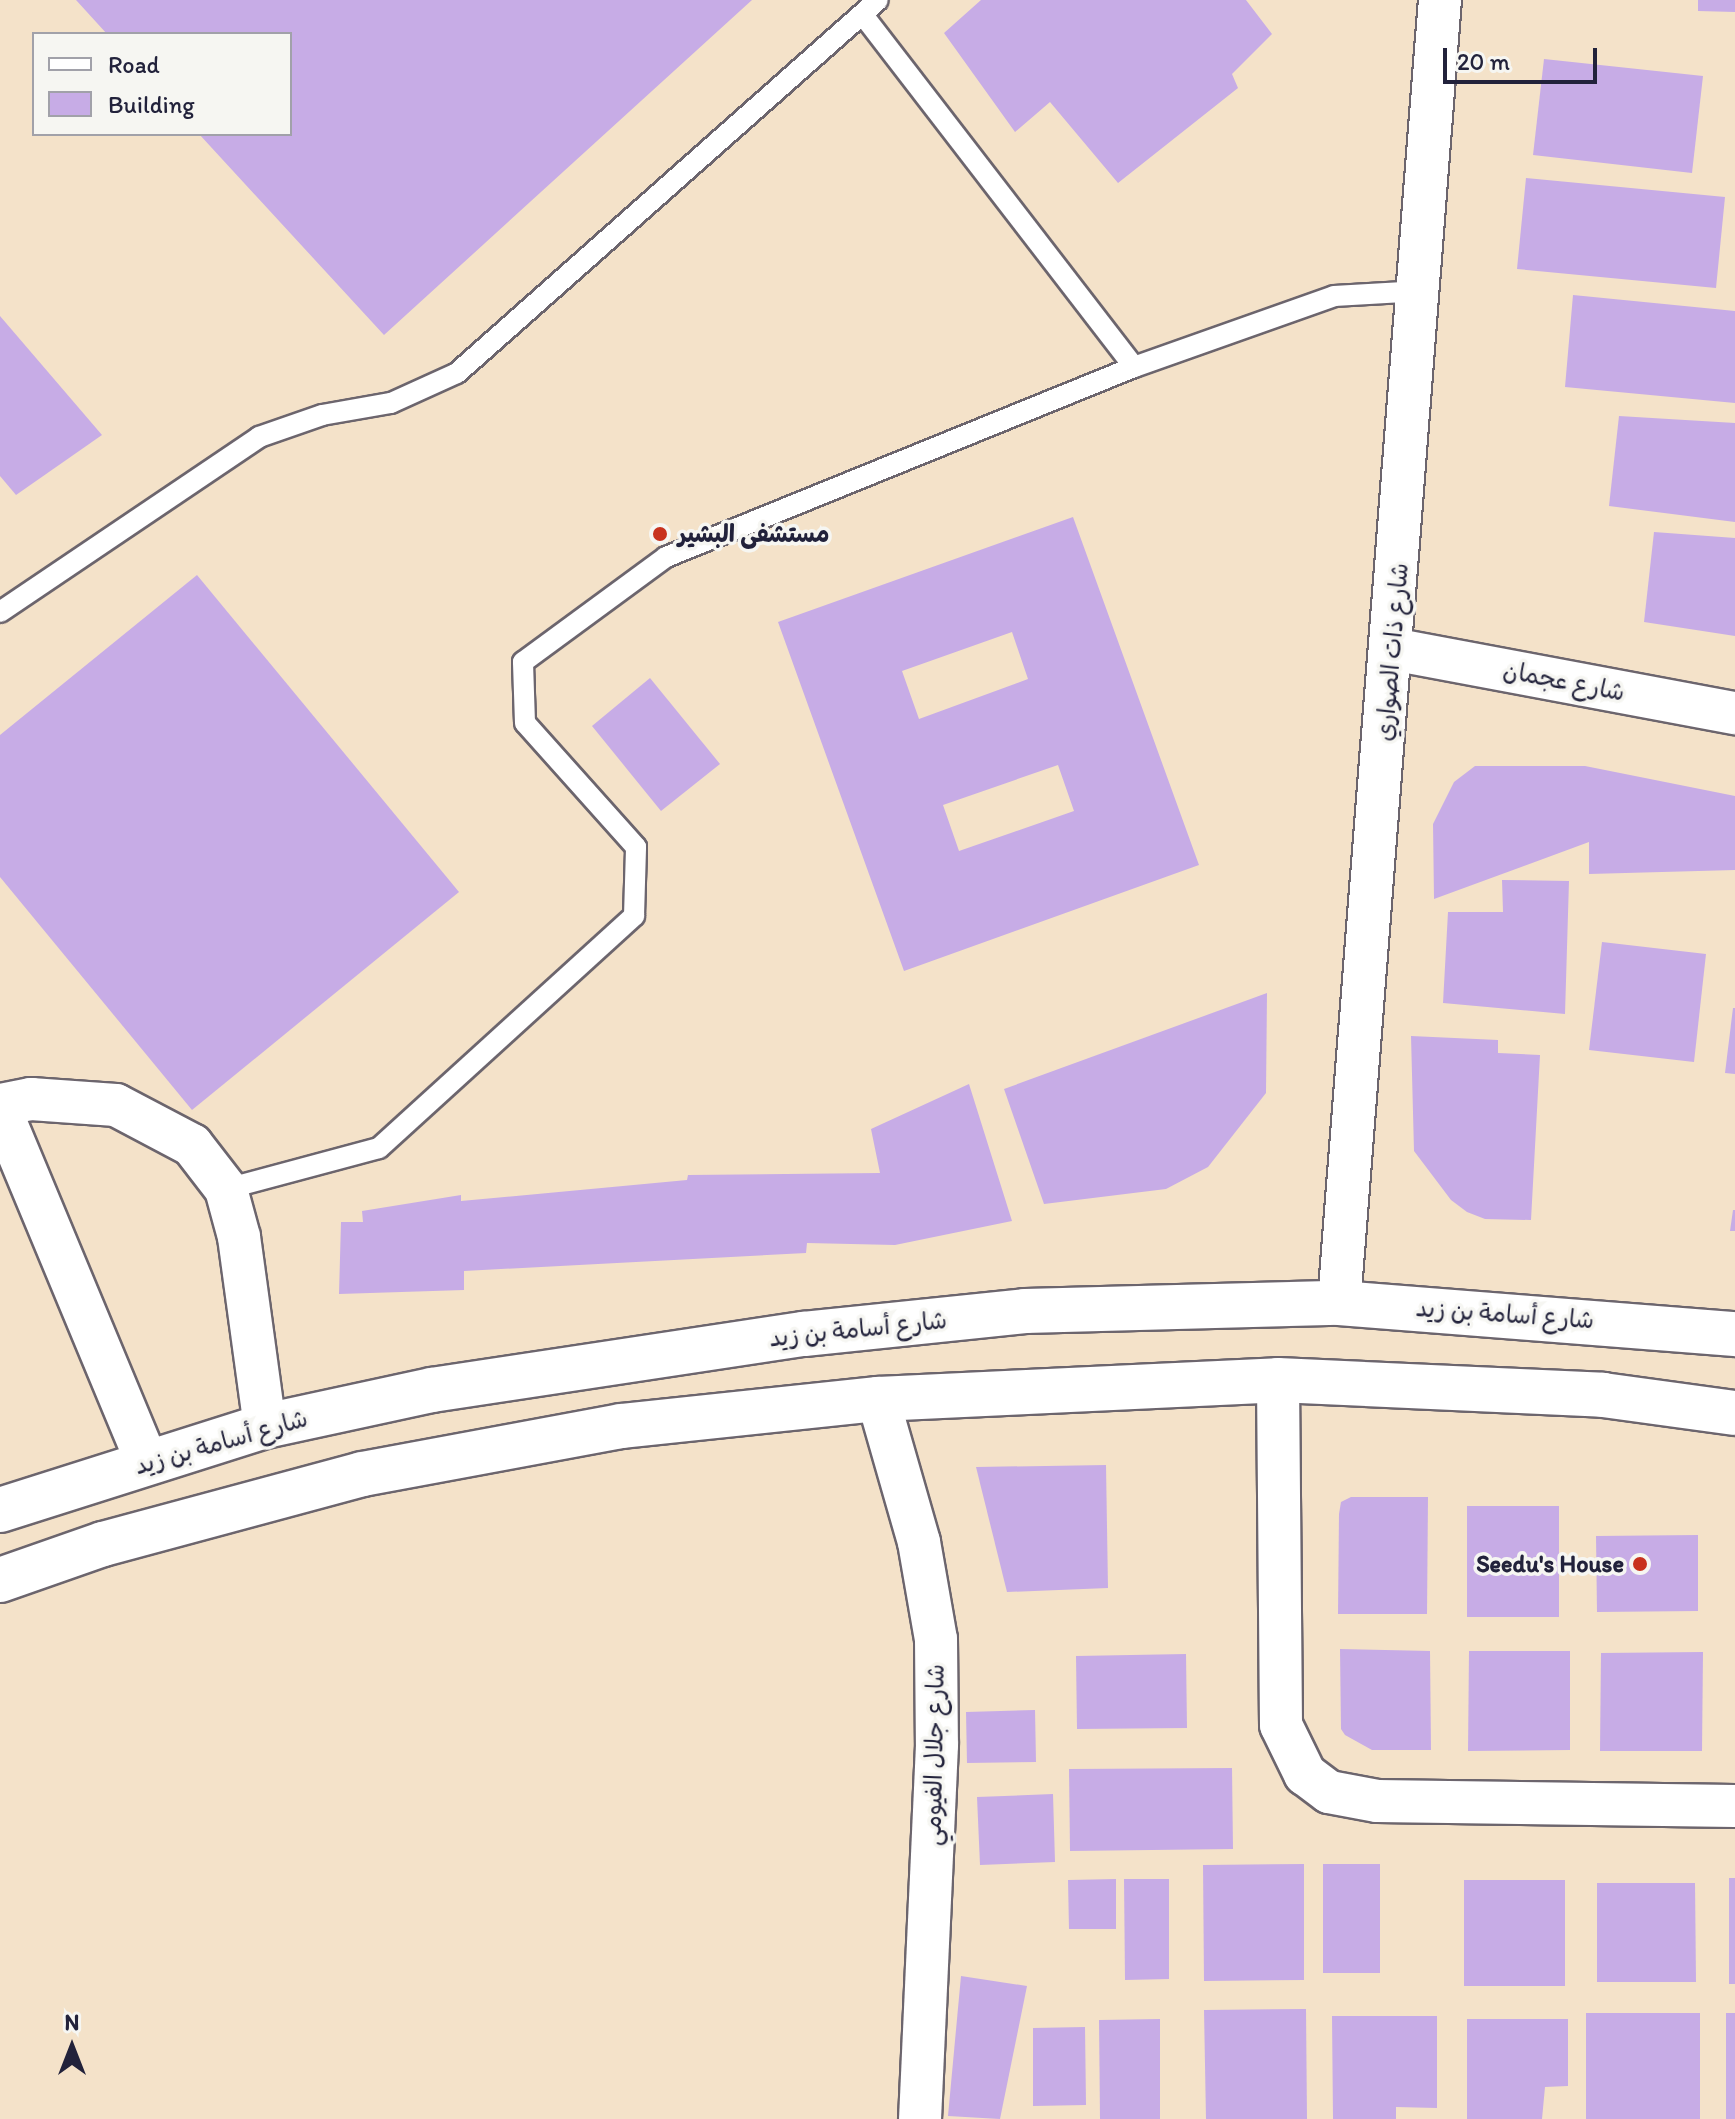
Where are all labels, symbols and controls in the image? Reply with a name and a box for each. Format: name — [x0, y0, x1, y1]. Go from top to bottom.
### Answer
legend — [32, 32, 292, 136]
scale bar — [1447, 32, 1601, 82]
text: 20 m — [1457, 47, 1510, 76]
text: Road — [108, 50, 160, 79]
text: Building — [108, 90, 195, 119]
place label: مستشفى البشير — [678, 520, 829, 548]
marker: مستشفى البشير — [649, 523, 671, 545]
street label: شارع ذات الصواري — [1370, 562, 1414, 742]
street label: شارع عجمان — [1501, 655, 1627, 707]
street label: شارع أسامة بن زيد — [1415, 1293, 1595, 1335]
street label: شارع أسامة بن زيد — [768, 1305, 948, 1353]
street label: شارع أسامة بن زيد — [131, 1404, 311, 1480]
place label: Seedu's House — [1476, 1550, 1624, 1578]
marker: Seedu's House — [1631, 1555, 1649, 1573]
street label: شارع جلال الفيومي — [918, 1664, 950, 1846]
north arrow — [32, 2007, 112, 2087]
text: N — [65, 2009, 79, 2036]

